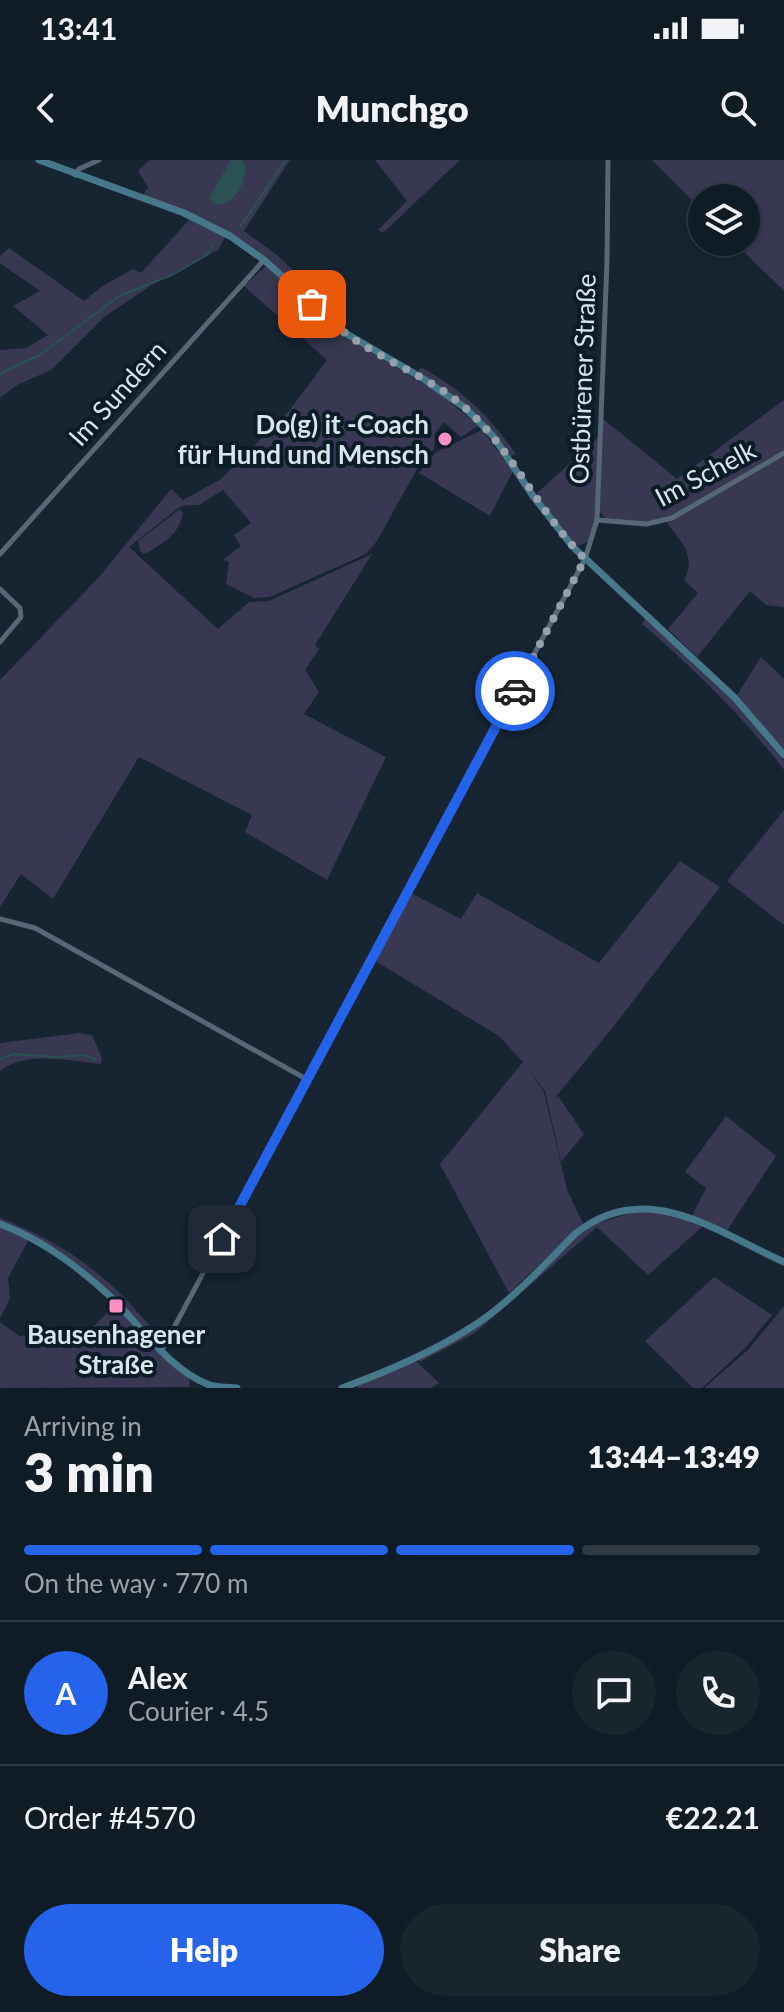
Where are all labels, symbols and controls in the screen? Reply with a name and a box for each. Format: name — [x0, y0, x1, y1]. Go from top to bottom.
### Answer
text: 13:41 — [40, 10, 117, 46]
icon: back — [24, 86, 68, 130]
text: Munchgo — [315, 86, 469, 130]
icon: search — [716, 86, 760, 130]
map controls — [688, 184, 760, 256]
button: layers — [688, 184, 760, 256]
pin — [278, 270, 346, 338]
street label: Ostbürener Straße — [562, 273, 602, 485]
icon: bag — [290, 282, 334, 326]
street label: Im Sundern — [62, 334, 172, 452]
place label: Do(g) it -Coach für Hund und Mensch — [178, 408, 429, 470]
marker: Do(g) it -Coach für Hund und Mensch — [436, 430, 454, 448]
street label: Im Schelk — [649, 433, 761, 513]
courier — [475, 651, 555, 731]
icon: car — [493, 669, 537, 713]
pin — [188, 1205, 256, 1273]
icon: home — [200, 1217, 244, 1261]
marker: Bausenhagener Straße — [107, 1297, 125, 1315]
place label: Bausenhagener Straße — [27, 1318, 205, 1380]
text: Arriving in — [24, 1410, 142, 1442]
text: 13:44–13:49 — [587, 1438, 760, 1474]
text: 3 min — [24, 1441, 154, 1503]
text: On the way · 770 m — [24, 1567, 248, 1599]
button: chat — [572, 1651, 656, 1735]
button: phone — [676, 1651, 760, 1735]
text: Alex — [128, 1659, 188, 1695]
text: A — [56, 1675, 76, 1711]
text: Courier · 4.5 — [128, 1695, 269, 1727]
text: Order #4570 — [24, 1799, 196, 1835]
text: €22.21 — [666, 1799, 760, 1835]
button: Help — [24, 1904, 384, 1996]
button: Share — [400, 1904, 760, 1996]

